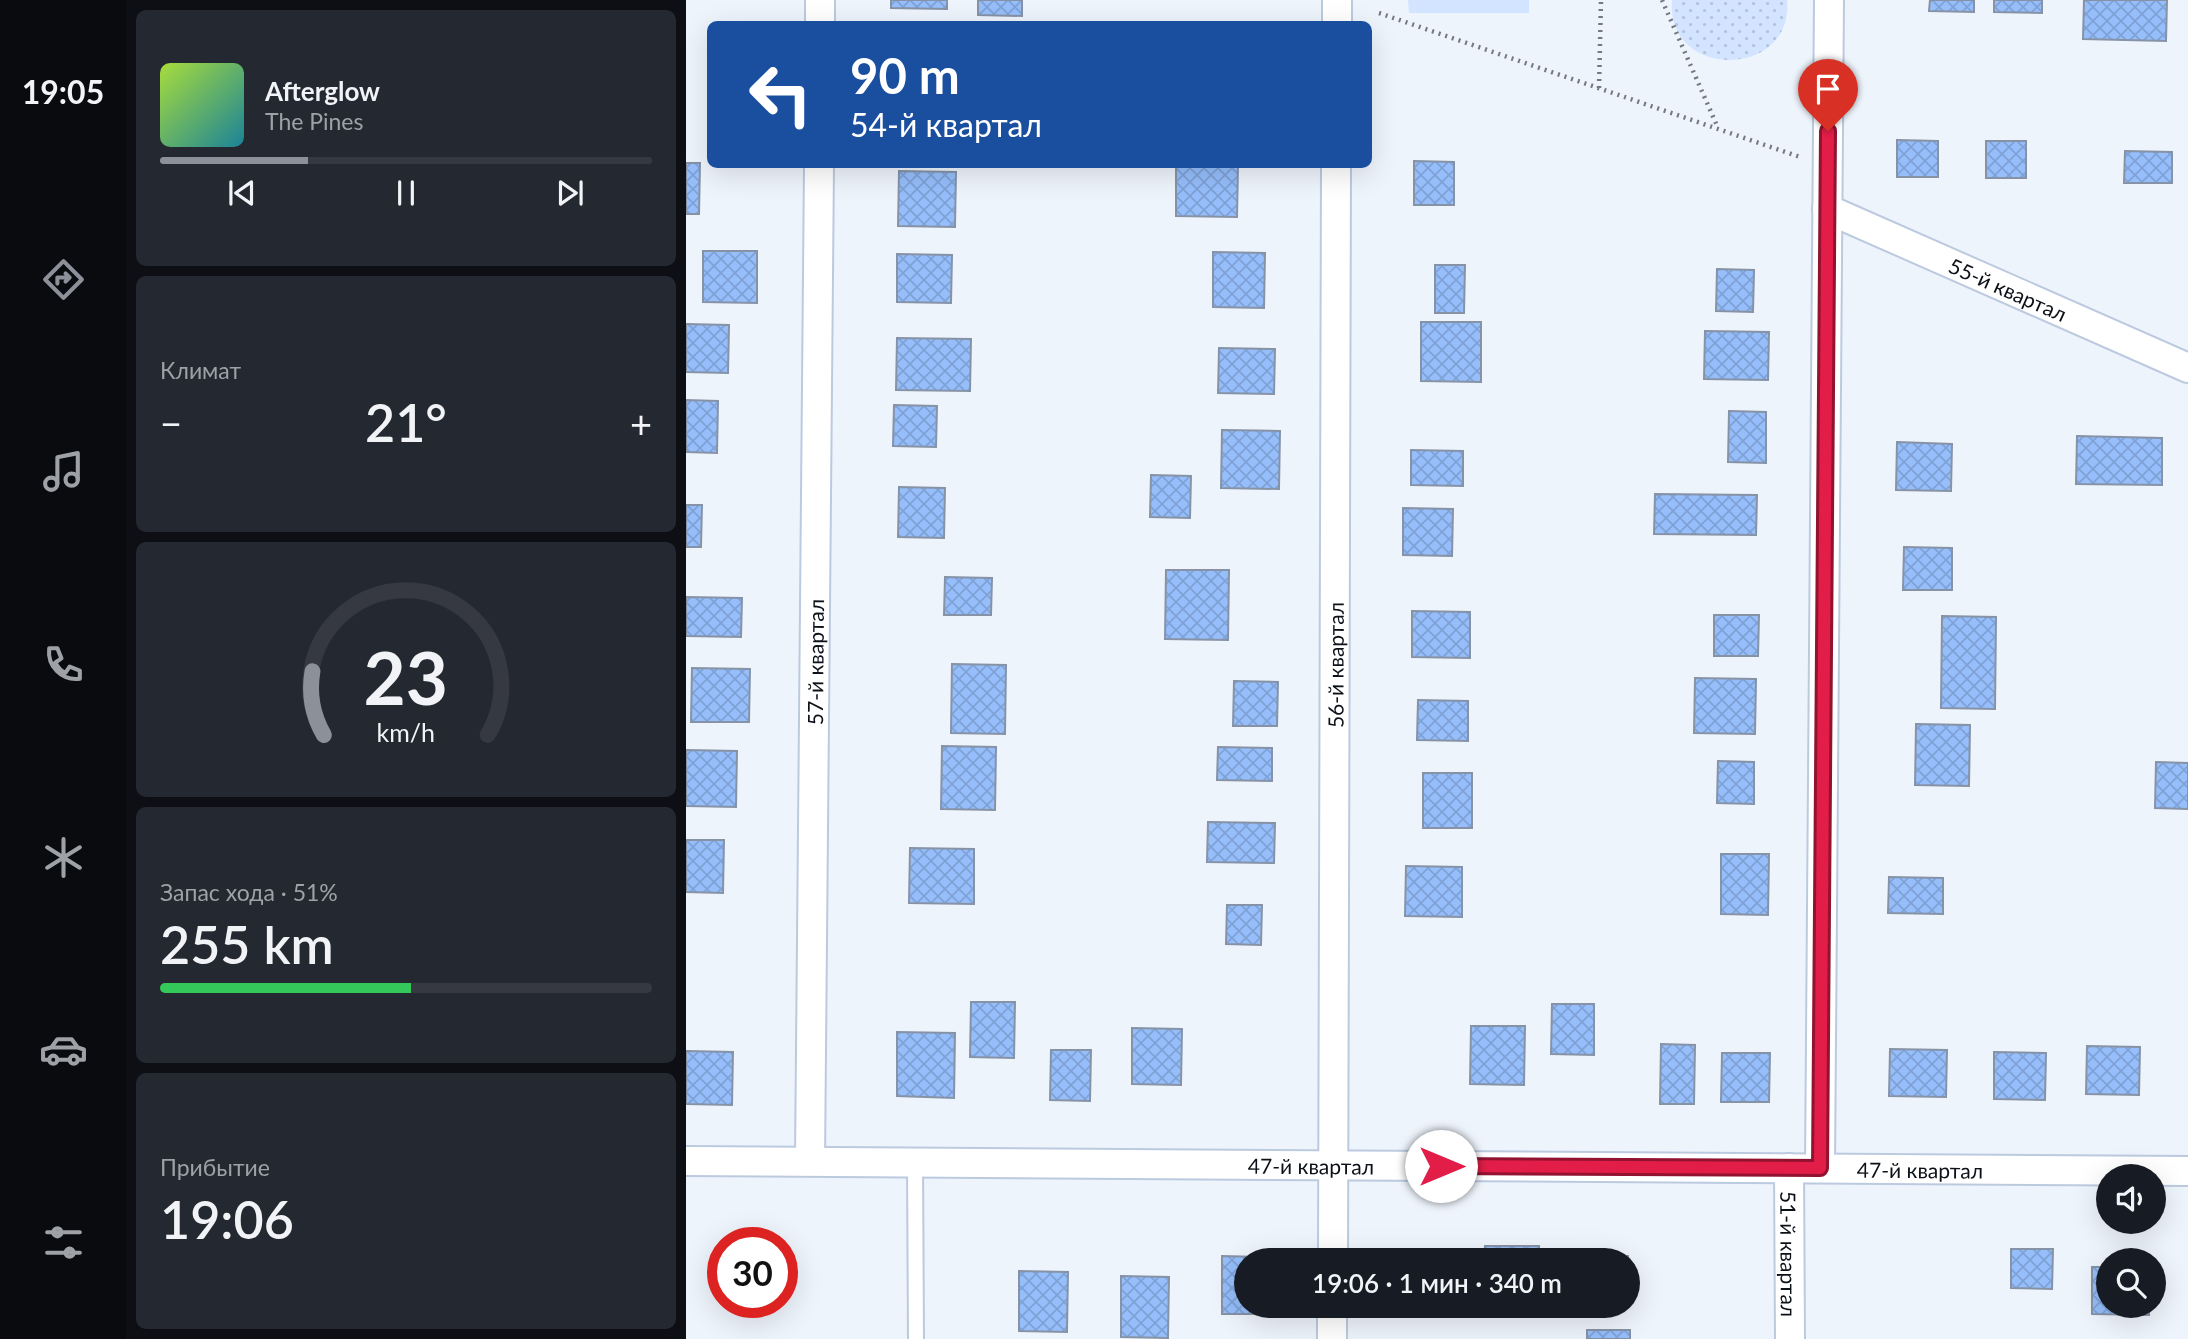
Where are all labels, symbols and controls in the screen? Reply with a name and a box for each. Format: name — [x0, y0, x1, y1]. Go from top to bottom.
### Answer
text: 90 m — [850, 46, 960, 104]
icon: left — [735, 49, 826, 140]
pin — [1798, 59, 1858, 131]
icon: arrive — [1809, 70, 1847, 108]
text: 19:05 — [22, 72, 104, 111]
text: Afterglow — [265, 75, 380, 107]
text: 54-й квартал — [850, 105, 1042, 144]
text: The Pines — [265, 107, 363, 135]
icon: previous — [223, 174, 261, 212]
icon: pause — [387, 174, 425, 212]
icon: next — [551, 174, 589, 212]
street label: 55-й квартал — [1945, 252, 2071, 326]
icon: directions — [39, 255, 88, 304]
text: Климат — [160, 356, 241, 384]
text: 21° — [365, 391, 447, 453]
text: − — [160, 400, 182, 446]
text: + — [630, 400, 652, 446]
icon: music — [39, 447, 88, 496]
street label: 57-й квартал — [801, 599, 828, 725]
street label: 56-й квартал — [1322, 602, 1347, 728]
text: 23 — [364, 634, 448, 722]
icon: phone — [39, 640, 88, 689]
text: km/h — [377, 717, 435, 747]
icon: climate — [39, 833, 88, 882]
text: Запас хода · 51% — [160, 878, 338, 906]
text: 255 km — [160, 913, 334, 975]
icon: car — [39, 1025, 88, 1074]
position arrow — [1404, 1129, 1478, 1203]
street label: 47-й квартал — [1248, 1152, 1374, 1178]
text: Прибытие — [160, 1153, 270, 1181]
street label: 47-й квартал — [1857, 1156, 1983, 1182]
map controls — [2096, 1164, 2166, 1318]
button: sound — [2096, 1164, 2166, 1234]
text: 19:06 — [160, 1188, 294, 1250]
street label: 51-й квартал — [1777, 1191, 1802, 1317]
icon: filters — [39, 1218, 88, 1267]
speed limit sign: 30 — [707, 1227, 798, 1318]
button: search — [2096, 1248, 2166, 1318]
text: 19:06 · 1 мин · 340 m — [1312, 1267, 1562, 1299]

